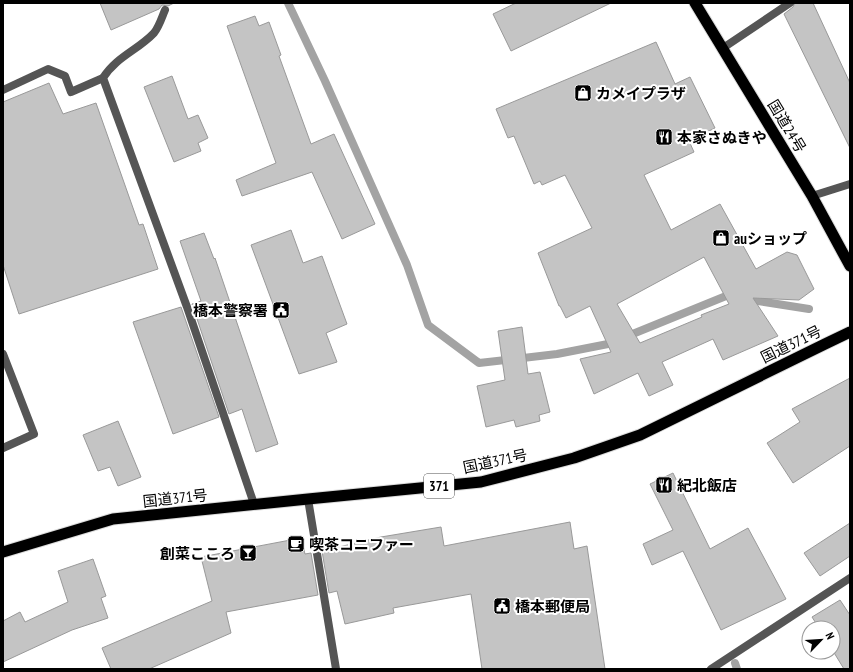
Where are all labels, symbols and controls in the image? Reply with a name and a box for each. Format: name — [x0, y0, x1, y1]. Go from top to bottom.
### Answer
shop icon: カメイプラザ — [573, 83, 593, 103]
place label: カメイプラザ — [596, 84, 686, 103]
street label: 国道24号 — [764, 96, 810, 156]
restaurant icon: 本家さぬきや — [654, 127, 674, 147]
place label: 本家さぬきや — [677, 128, 767, 147]
shop icon: auショップ — [711, 228, 731, 248]
place label: auショップ — [734, 229, 807, 248]
public building icon: 橋本警察署 — [271, 300, 291, 320]
place label: 橋本警察署 — [193, 301, 268, 320]
street label: 国道371号 — [758, 321, 824, 367]
street label: 国道371号 — [461, 445, 529, 477]
road number: 371 — [424, 474, 454, 498]
restaurant icon: 紀北飯店 — [654, 475, 674, 495]
place label: 紀北飯店 — [677, 476, 737, 495]
street label: 国道371号 — [142, 485, 208, 511]
cafe icon: 喫茶コニファー — [286, 534, 306, 554]
place label: 喫茶コニファー — [309, 535, 414, 554]
bar icon: 創菜こころ — [238, 543, 258, 563]
place label: 創菜こころ — [160, 544, 235, 563]
public building icon: 橋本郵便局 — [492, 596, 512, 616]
place label: 橋本郵便局 — [515, 597, 590, 616]
north arrow — [801, 620, 841, 660]
text: N — [822, 630, 838, 641]

